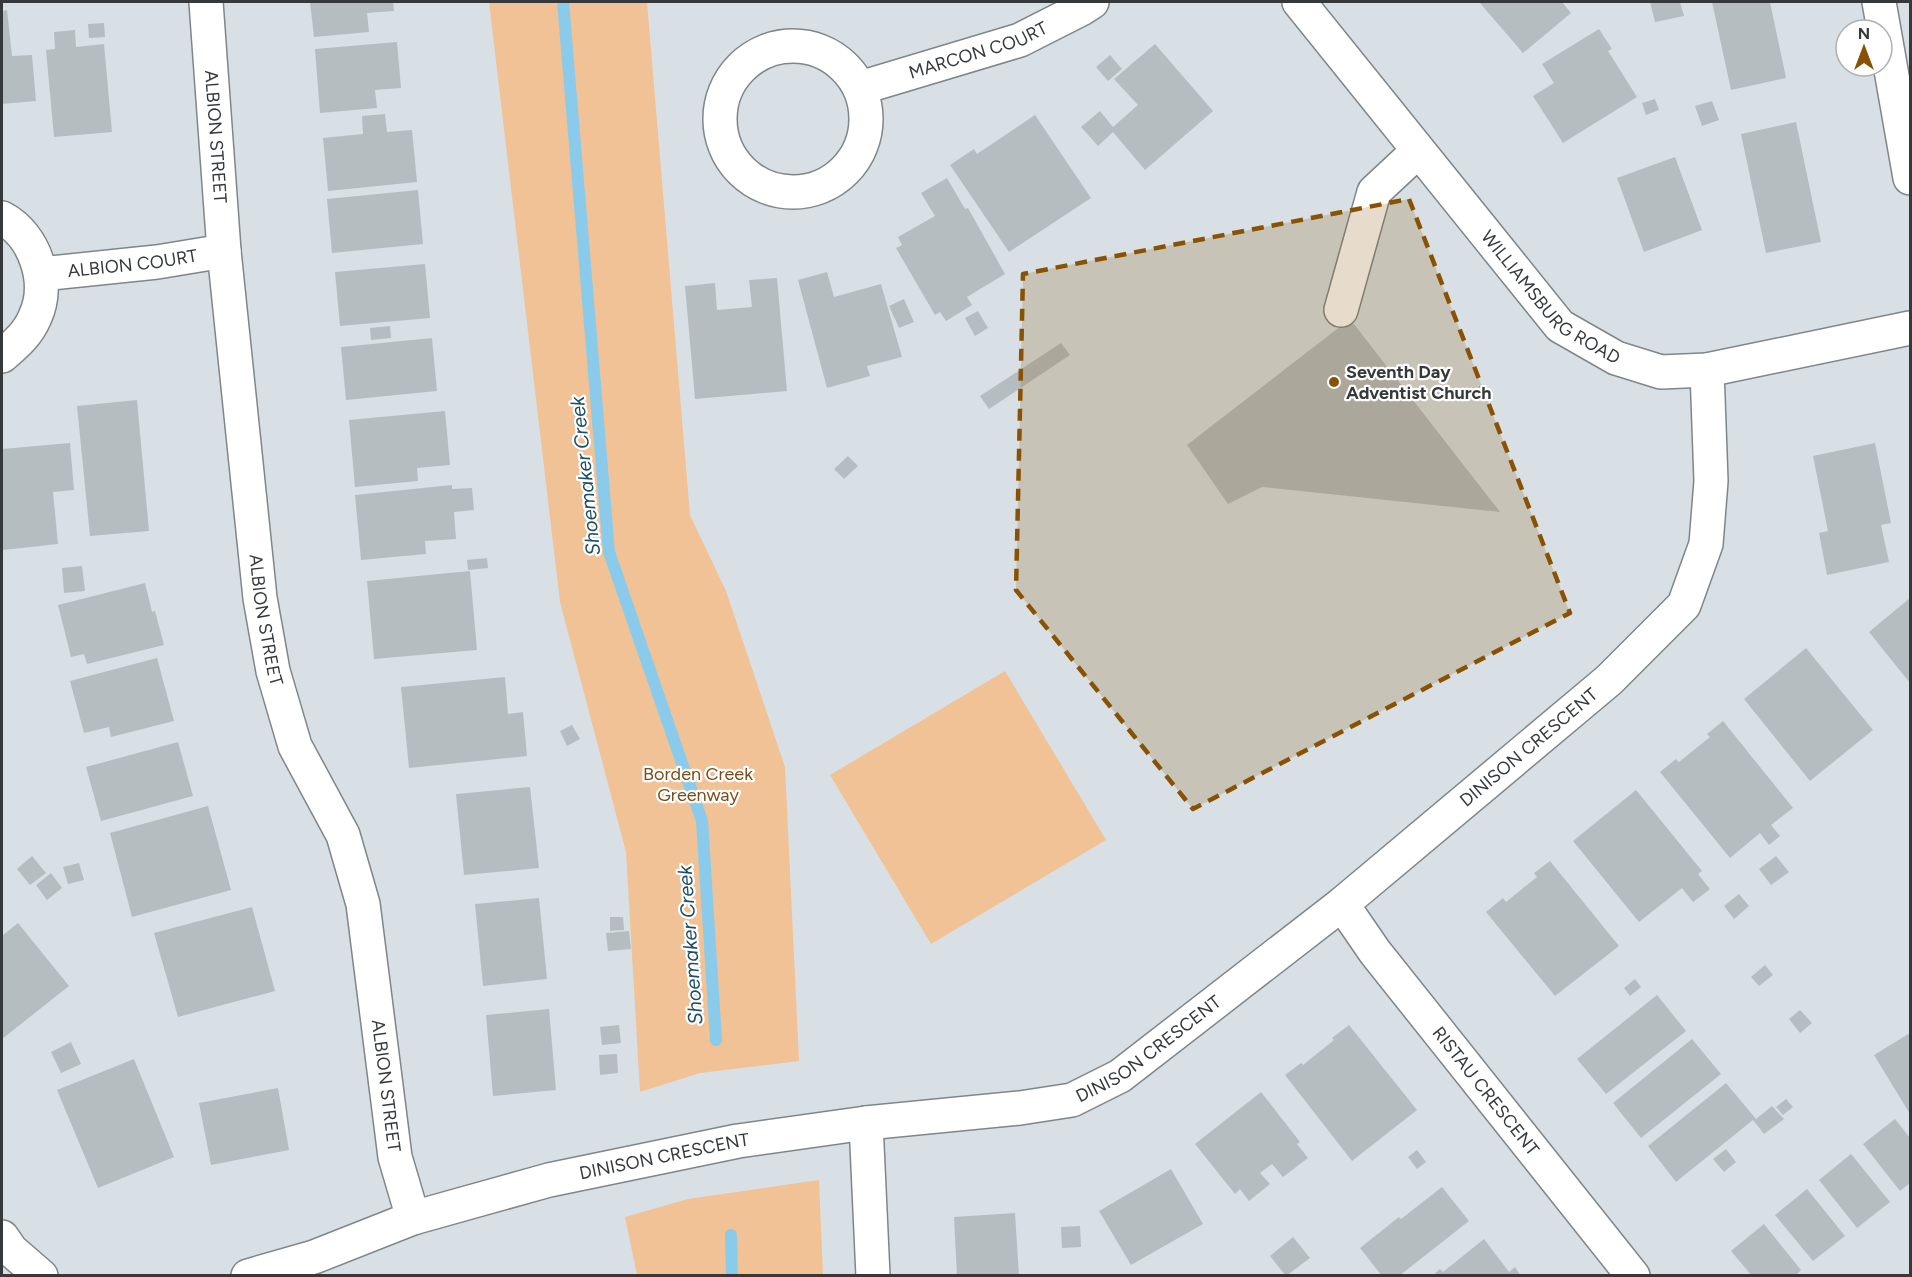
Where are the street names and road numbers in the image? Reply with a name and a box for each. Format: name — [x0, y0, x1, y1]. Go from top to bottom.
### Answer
street label: MARCON COURT — [906, 17, 1051, 84]
street label: ALBION STREET — [200, 69, 232, 204]
street label: WILLIAMSBURG ROAD — [1476, 226, 1624, 369]
street label: ALBION COURT — [66, 245, 199, 282]
street label: ALBION STREET — [244, 553, 288, 689]
street label: DINISON CRESCENT — [1455, 683, 1602, 811]
street label: DINISON CRESCENT — [1072, 991, 1226, 1107]
street label: ALBION STREET — [367, 1018, 405, 1153]
street label: RISTAU CRESCENT — [1428, 1022, 1544, 1160]
street label: DINISON CRESCENT — [577, 1129, 751, 1184]

